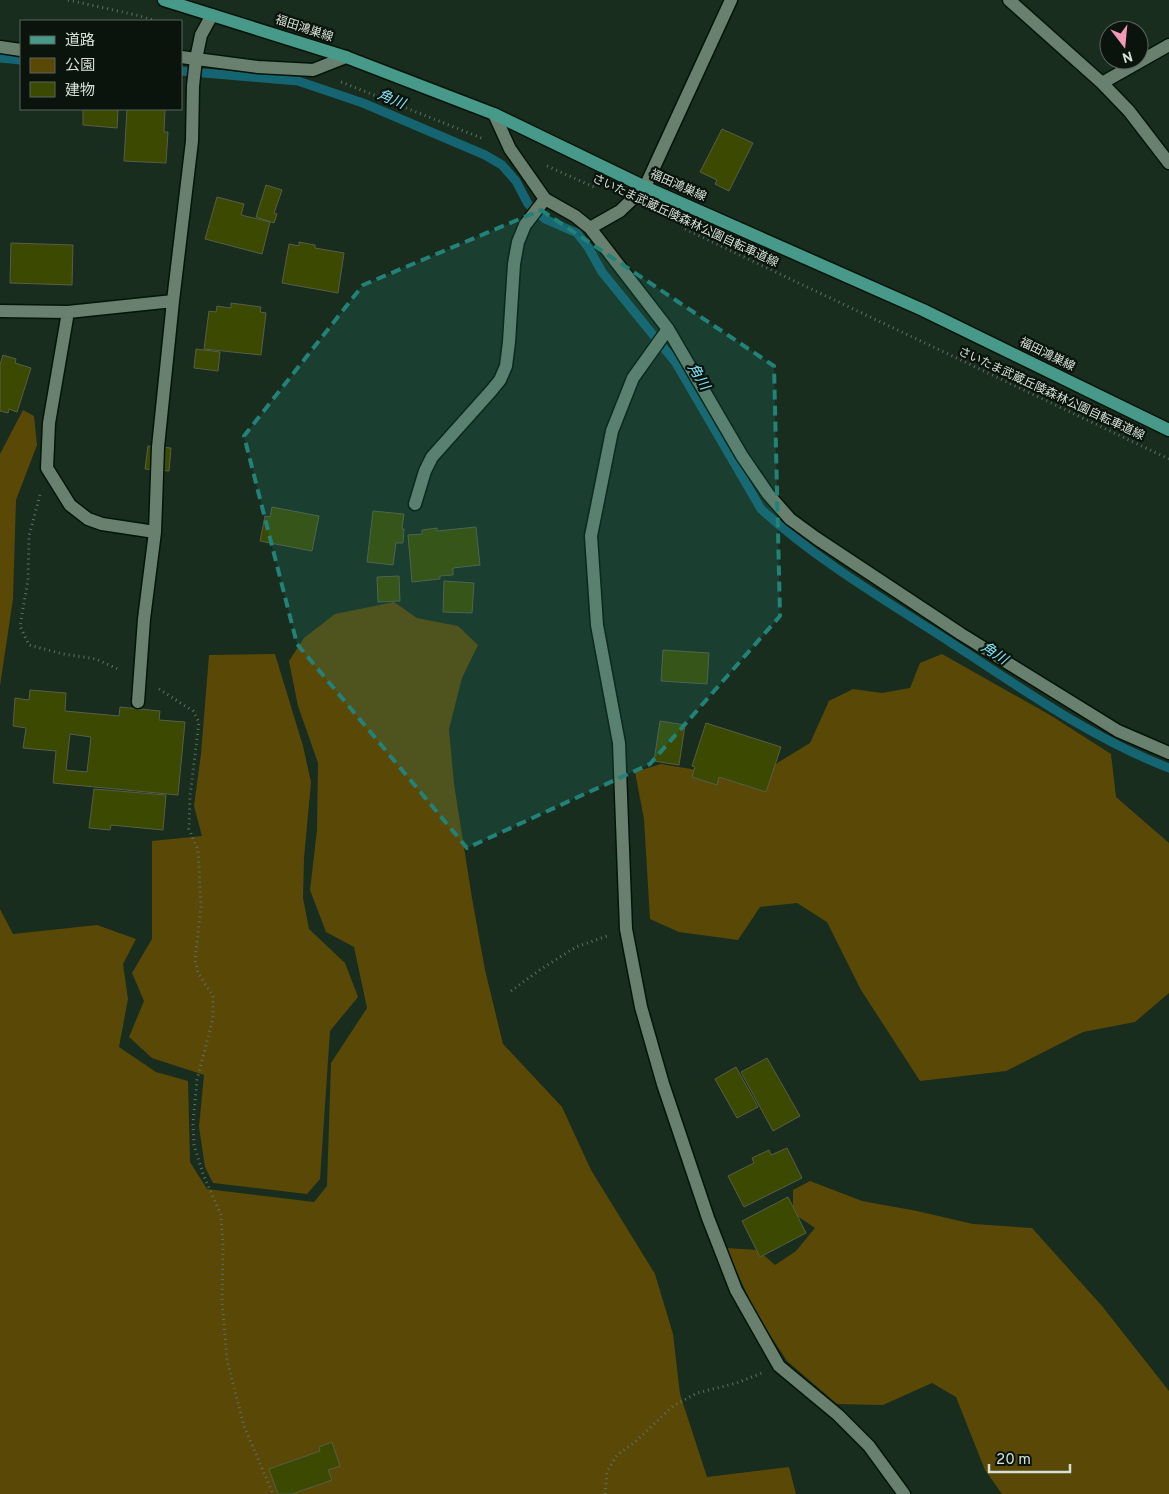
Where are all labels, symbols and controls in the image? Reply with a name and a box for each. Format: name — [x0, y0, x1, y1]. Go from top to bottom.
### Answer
street label: 福田鴻巣線 — [273, 12, 335, 46]
legend — [20, 20, 182, 110]
north arrow — [1099, 20, 1149, 70]
text: 道路 — [65, 32, 95, 51]
text: N — [1120, 46, 1134, 66]
text: 公園 — [65, 57, 95, 76]
text: 建物 — [65, 82, 95, 101]
water label: 角川 — [375, 87, 409, 114]
street label: 福田鴻巣線 — [647, 166, 709, 206]
street label: さいたま武蔵丘陵森林公園自転車道線 — [589, 171, 781, 271]
street label: 福田鴻巣線 — [1017, 335, 1077, 375]
street label: さいたま武蔵丘陵森林公園自転車道線 — [955, 344, 1147, 444]
water label: 角川 — [684, 361, 714, 395]
water label: 角川 — [978, 639, 1012, 670]
scale bar — [989, 1442, 1070, 1474]
text: 20 m — [996, 1451, 1031, 1470]

